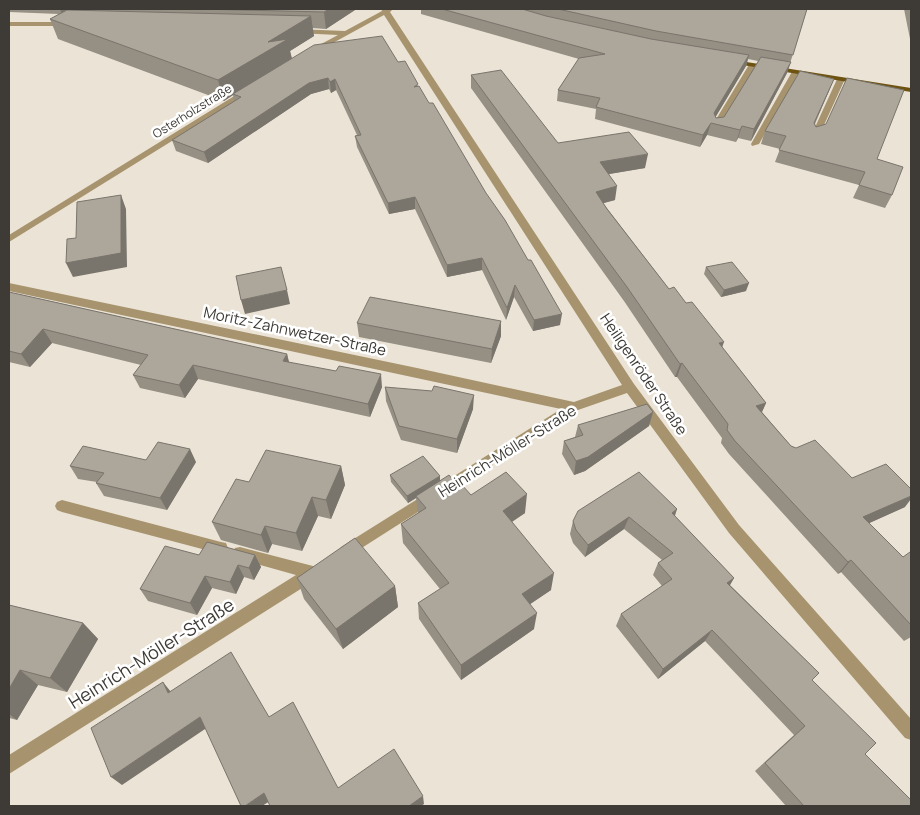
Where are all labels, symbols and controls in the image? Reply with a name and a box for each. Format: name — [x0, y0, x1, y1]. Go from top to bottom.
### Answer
street label: Osterholzstraße — [149, 80, 235, 142]
street label: Moritz-Zahnwetzer-Straße — [202, 301, 388, 361]
street label: Heiligenröder Straße — [595, 309, 693, 439]
street label: Heinrich-Möller-Straße — [434, 400, 580, 502]
street label: Heinrich-Möller-Straße — [64, 592, 238, 714]

